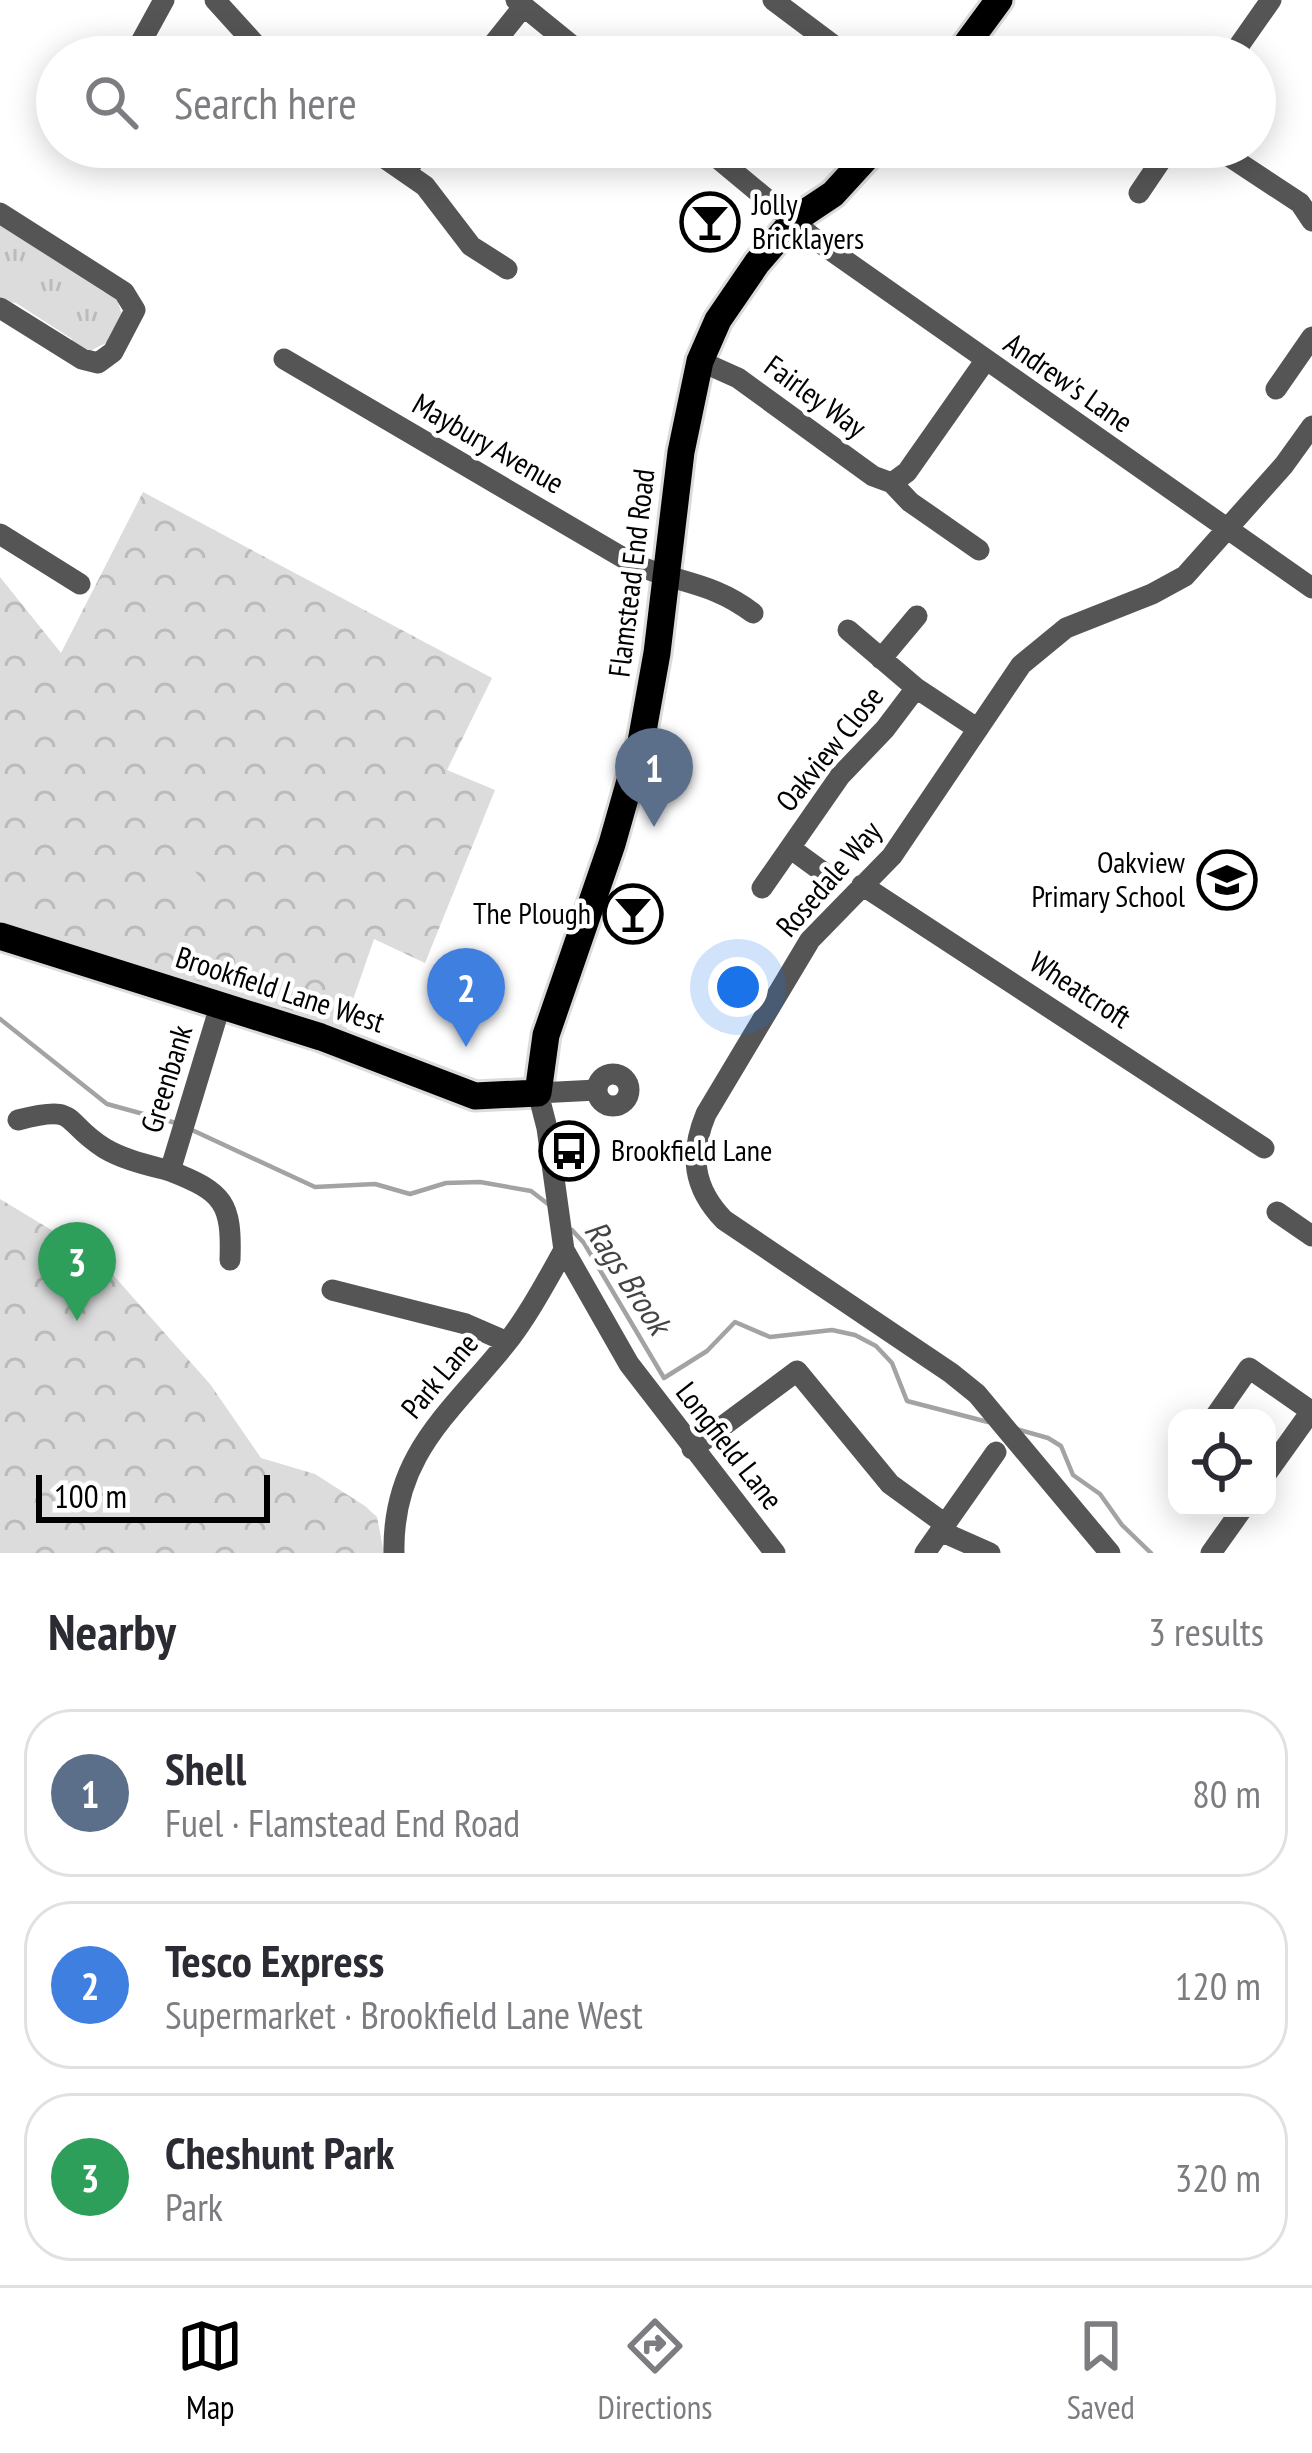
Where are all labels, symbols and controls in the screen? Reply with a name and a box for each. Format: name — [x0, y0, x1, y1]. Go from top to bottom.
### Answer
search box — [36, 36, 1276, 168]
icon: search — [78, 69, 144, 135]
text: Search here — [174, 73, 357, 131]
place label: Jolly Bricklayers — [751, 184, 864, 257]
bar icon: Jolly Bricklayers — [679, 191, 741, 253]
street label: Andrew's Lane — [997, 323, 1141, 440]
street label: Fairley Way — [757, 346, 875, 446]
street label: Maybury Avenue — [406, 384, 571, 502]
street label: Flamstead End Road — [598, 467, 663, 679]
street label: Oakview Close — [766, 677, 891, 819]
pin: 1 — [615, 728, 693, 827]
street label: Rosedale Way — [767, 811, 889, 944]
place label: Oakview Primary School — [1031, 842, 1185, 915]
school or university icon: Oakview Primary School — [1196, 849, 1258, 911]
bar icon: The Plough — [602, 883, 664, 945]
place label: The Plough — [473, 893, 591, 932]
street label: Brookfield Lane West — [171, 936, 390, 1041]
street label: Wheatcroft — [1023, 942, 1139, 1036]
pin: 2 — [427, 948, 505, 1047]
your location — [708, 957, 768, 1017]
street label: Greenbank — [131, 1020, 200, 1137]
bus stop icon: Brookfield Lane — [538, 1120, 600, 1182]
place label: Brookfield Lane — [611, 1130, 772, 1169]
water label: Rags Brook — [576, 1212, 683, 1345]
pin: 3 — [38, 1222, 116, 1321]
street label: Park Lane — [392, 1324, 486, 1426]
street label: Longfield Lane — [668, 1373, 792, 1517]
map controls — [1168, 1409, 1276, 1517]
button: locate — [1168, 1409, 1276, 1517]
scale bar — [36, 1469, 270, 1522]
text: 100 m — [54, 1474, 127, 1517]
text: Nearby — [48, 1598, 176, 1664]
text: 3 results — [1148, 1606, 1264, 1657]
text: Shell — [165, 1739, 246, 1797]
text: 1 — [81, 1768, 99, 1819]
text: 80 m — [1192, 1768, 1261, 1819]
text: Fuel · Flamstead End Road — [165, 1797, 520, 1848]
text: Tesco Express — [165, 1931, 384, 1989]
text: 2 — [81, 1960, 99, 2011]
text: 120 m — [1175, 1960, 1261, 2011]
text: Supermarket · Brookfield Lane West — [165, 1989, 643, 2040]
text: Cheshunt Park — [165, 2123, 394, 2181]
text: 3 — [81, 2152, 99, 2203]
text: 320 m — [1175, 2152, 1261, 2203]
text: Park — [165, 2181, 223, 2232]
tab: Map — [177, 2313, 243, 2428]
tab: Directions — [598, 2313, 712, 2428]
tab: Saved — [1067, 2313, 1135, 2428]

